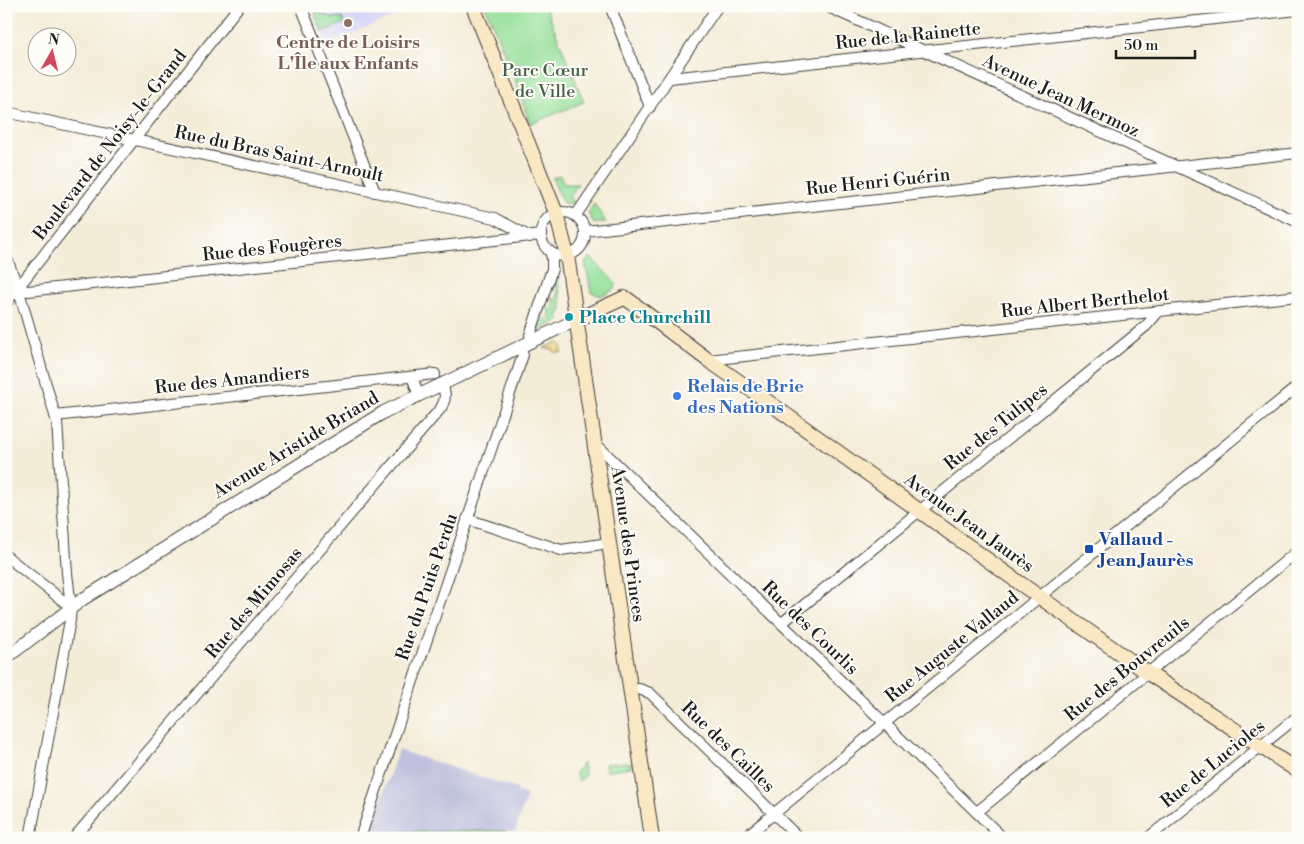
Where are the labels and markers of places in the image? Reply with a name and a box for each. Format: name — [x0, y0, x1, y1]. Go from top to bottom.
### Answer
marker: Centre de Loisirs L'Île aux Enfants — [342, 17, 354, 29]
place label: Centre de Loisirs L'Île aux Enfants — [276, 31, 420, 75]
place label: Place Churchill — [579, 306, 711, 329]
marker: Place Churchill — [563, 311, 575, 323]
place label: Relais de Brie des Nations — [687, 375, 804, 419]
marker: Relais de Brie des Nations — [671, 390, 683, 402]
place label: Vallaud - Jean Jaurès — [1096, 528, 1194, 572]
marker: Vallaud - Jean Jaurès — [1083, 543, 1095, 555]

